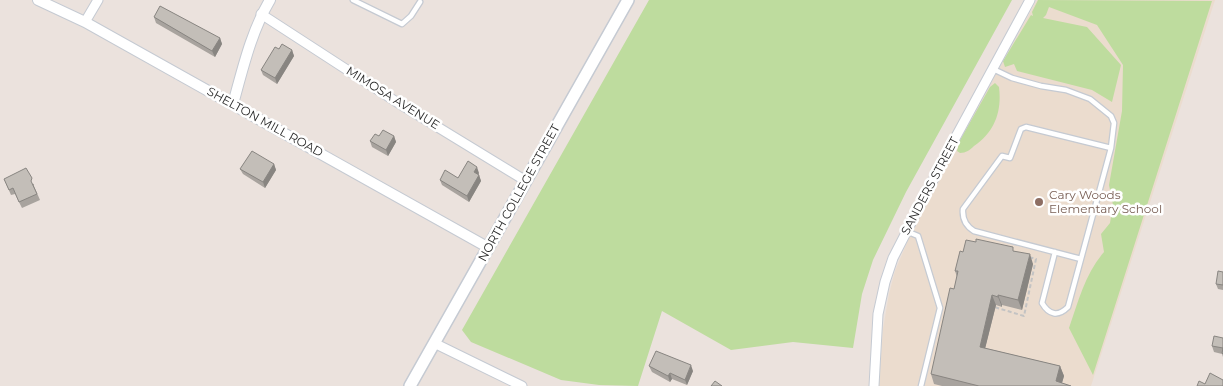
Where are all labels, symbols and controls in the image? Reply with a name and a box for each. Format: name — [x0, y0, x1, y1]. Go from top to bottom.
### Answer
street label: MIMOSA AVENUE — [344, 63, 443, 132]
street label: SHELTON MILL ROAD — [205, 83, 326, 160]
street label: NORTH COLLEGE STREET — [475, 121, 563, 264]
street label: SANDERS STREET — [897, 134, 962, 237]
place label: Cary Woods Elementary School — [1049, 187, 1162, 216]
marker: Cary Woods Elementary School — [1033, 196, 1045, 208]

